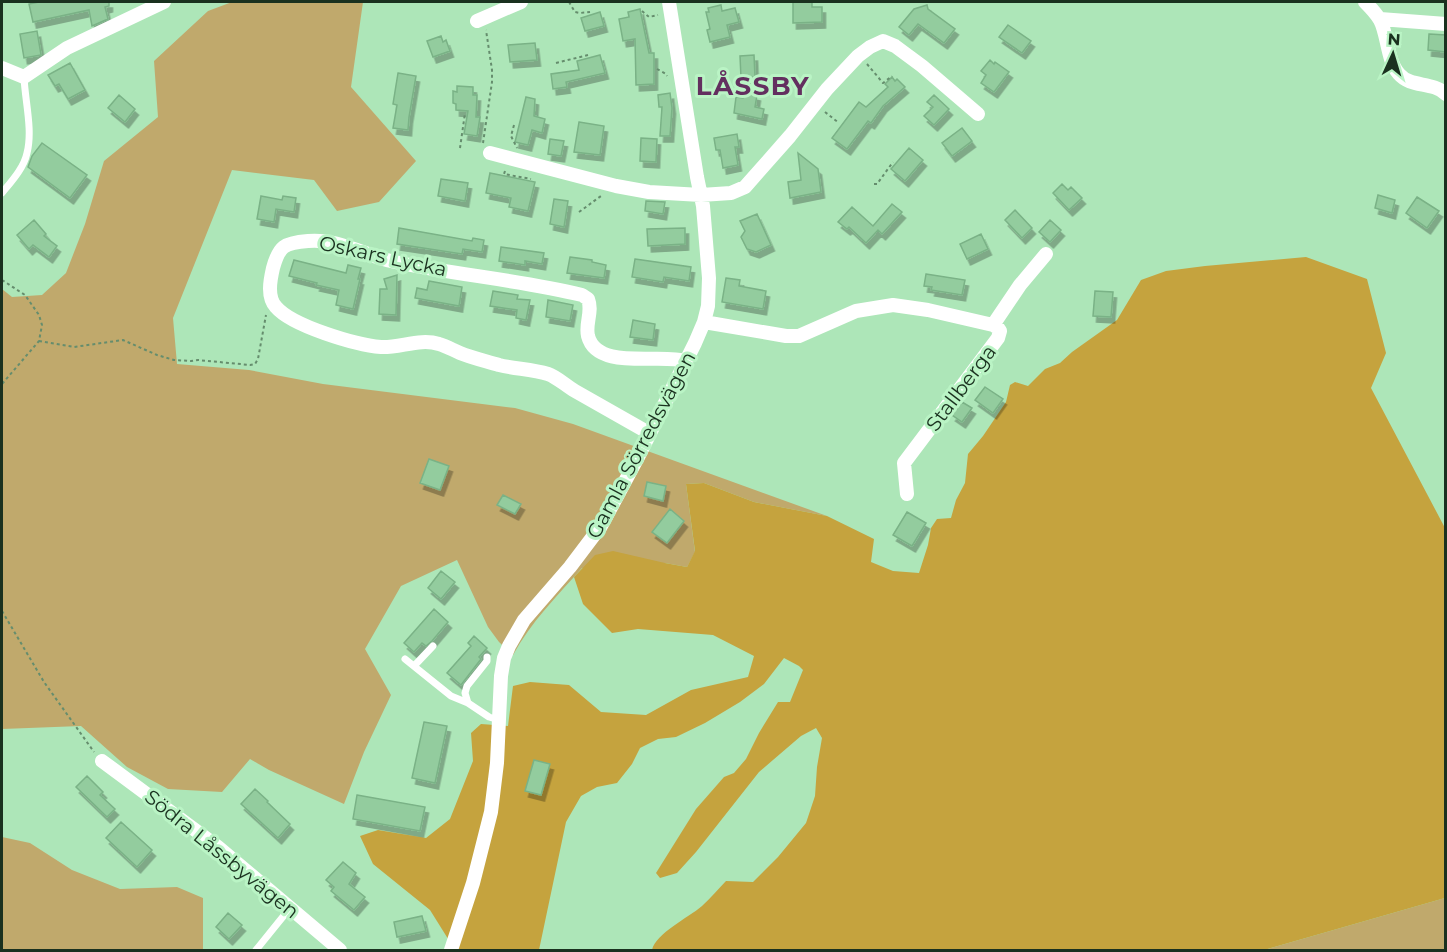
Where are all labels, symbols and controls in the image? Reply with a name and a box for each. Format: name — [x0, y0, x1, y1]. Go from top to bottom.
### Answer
north arrow — [1363, 24, 1423, 84]
text: N — [1387, 30, 1401, 49]
district label: LÅSSBY — [696, 70, 810, 102]
street label: Oskars Lycka — [317, 231, 449, 281]
street label: Stallberga — [921, 340, 1001, 436]
street label: Gamla Sörredsvägen — [582, 347, 700, 543]
street label: Södra Låssbyvägen — [140, 784, 304, 924]

